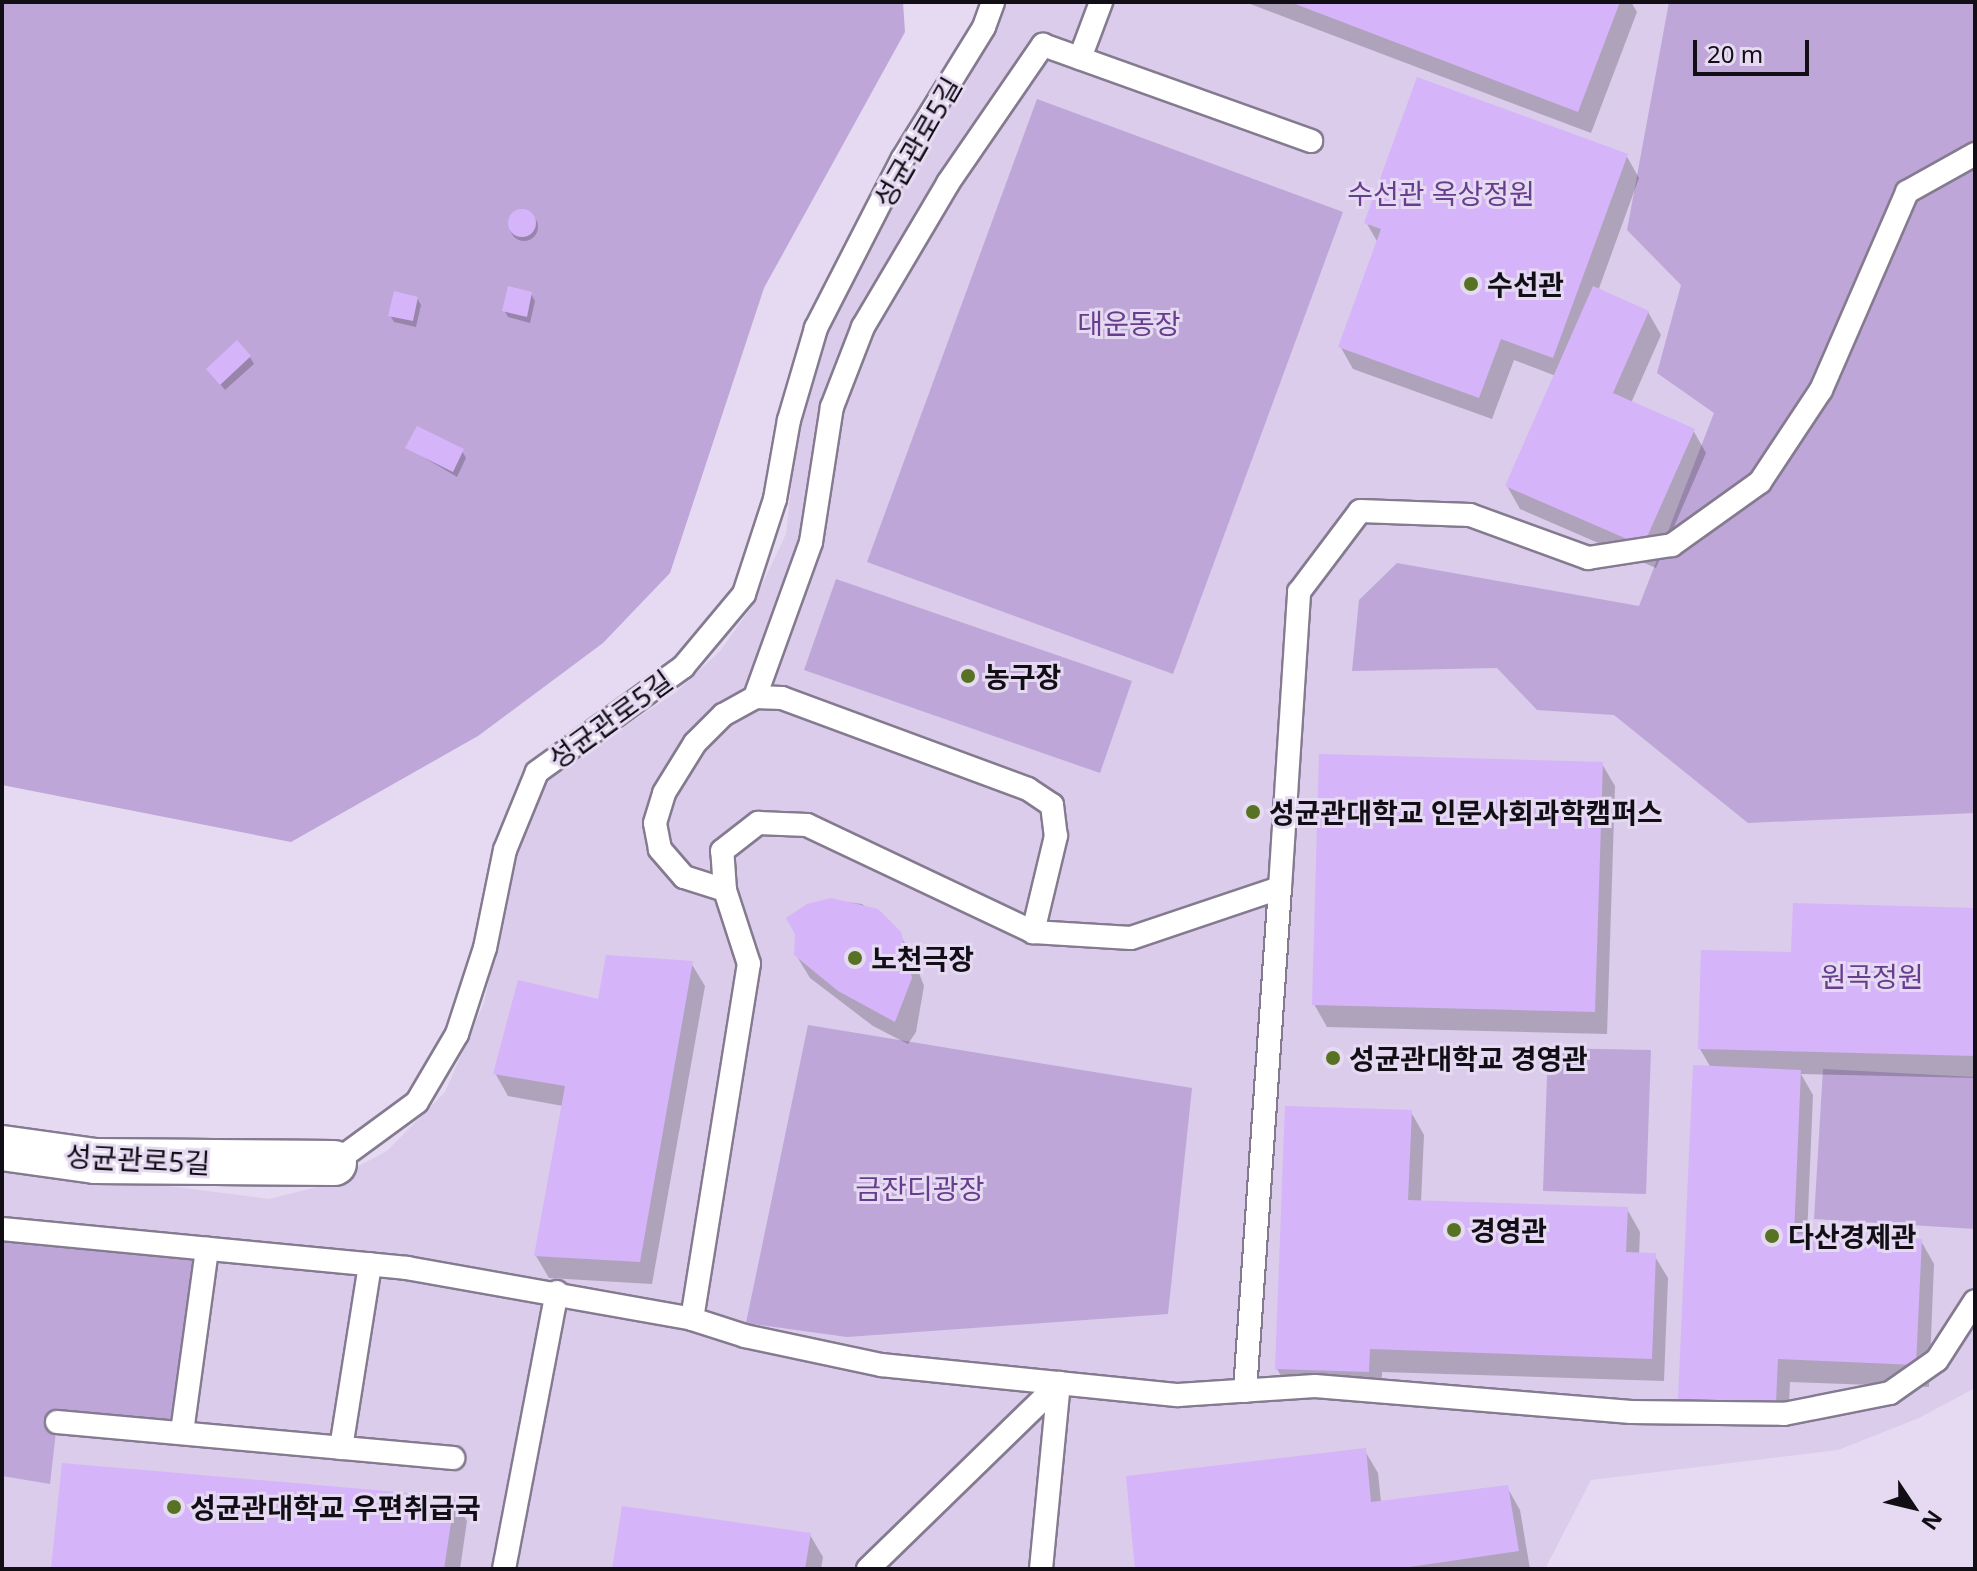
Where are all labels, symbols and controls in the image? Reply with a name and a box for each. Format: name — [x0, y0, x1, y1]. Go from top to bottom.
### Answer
scale bar — [1697, 24, 1813, 74]
text: 20 m — [1707, 37, 1763, 70]
street label: 성균관로5길 — [866, 71, 968, 213]
park label: 수선관 옥상정원 — [1347, 176, 1535, 210]
place label: 수선관 — [1487, 267, 1564, 301]
marker: 수선관 — [1462, 275, 1480, 293]
park label: 대운동장 — [1077, 306, 1181, 340]
place label: 농구장 — [984, 659, 1061, 693]
street label: 성균관로5길 — [542, 663, 678, 775]
marker: 농구장 — [959, 667, 977, 685]
place label: 성균관대학교 인문사회과학캠퍼스 — [1269, 795, 1663, 829]
marker: 성균관대학교 인문사회과학캠퍼스 — [1244, 803, 1262, 821]
place label: 노천극장 — [871, 941, 974, 975]
marker: 노천극장 — [846, 949, 864, 967]
park label: 원곡정원 — [1820, 959, 1924, 993]
place label: 성균관대학교 경영관 — [1349, 1041, 1588, 1075]
marker: 성균관대학교 경영관 — [1324, 1049, 1342, 1067]
street label: 성균관로5길 — [65, 1138, 211, 1180]
park label: 금잔디광장 — [856, 1171, 984, 1205]
place label: 경영관 — [1470, 1213, 1547, 1247]
place label: 다산경제관 — [1788, 1219, 1917, 1253]
marker: 경영관 — [1445, 1221, 1463, 1239]
marker: 다산경제관 — [1763, 1227, 1781, 1245]
north arrow — [1873, 1467, 1953, 1547]
place label: 성균관대학교 우편취급국 — [190, 1490, 481, 1524]
marker: 성균관대학교 우편취급국 — [165, 1498, 183, 1516]
text: N — [1915, 1505, 1950, 1537]

